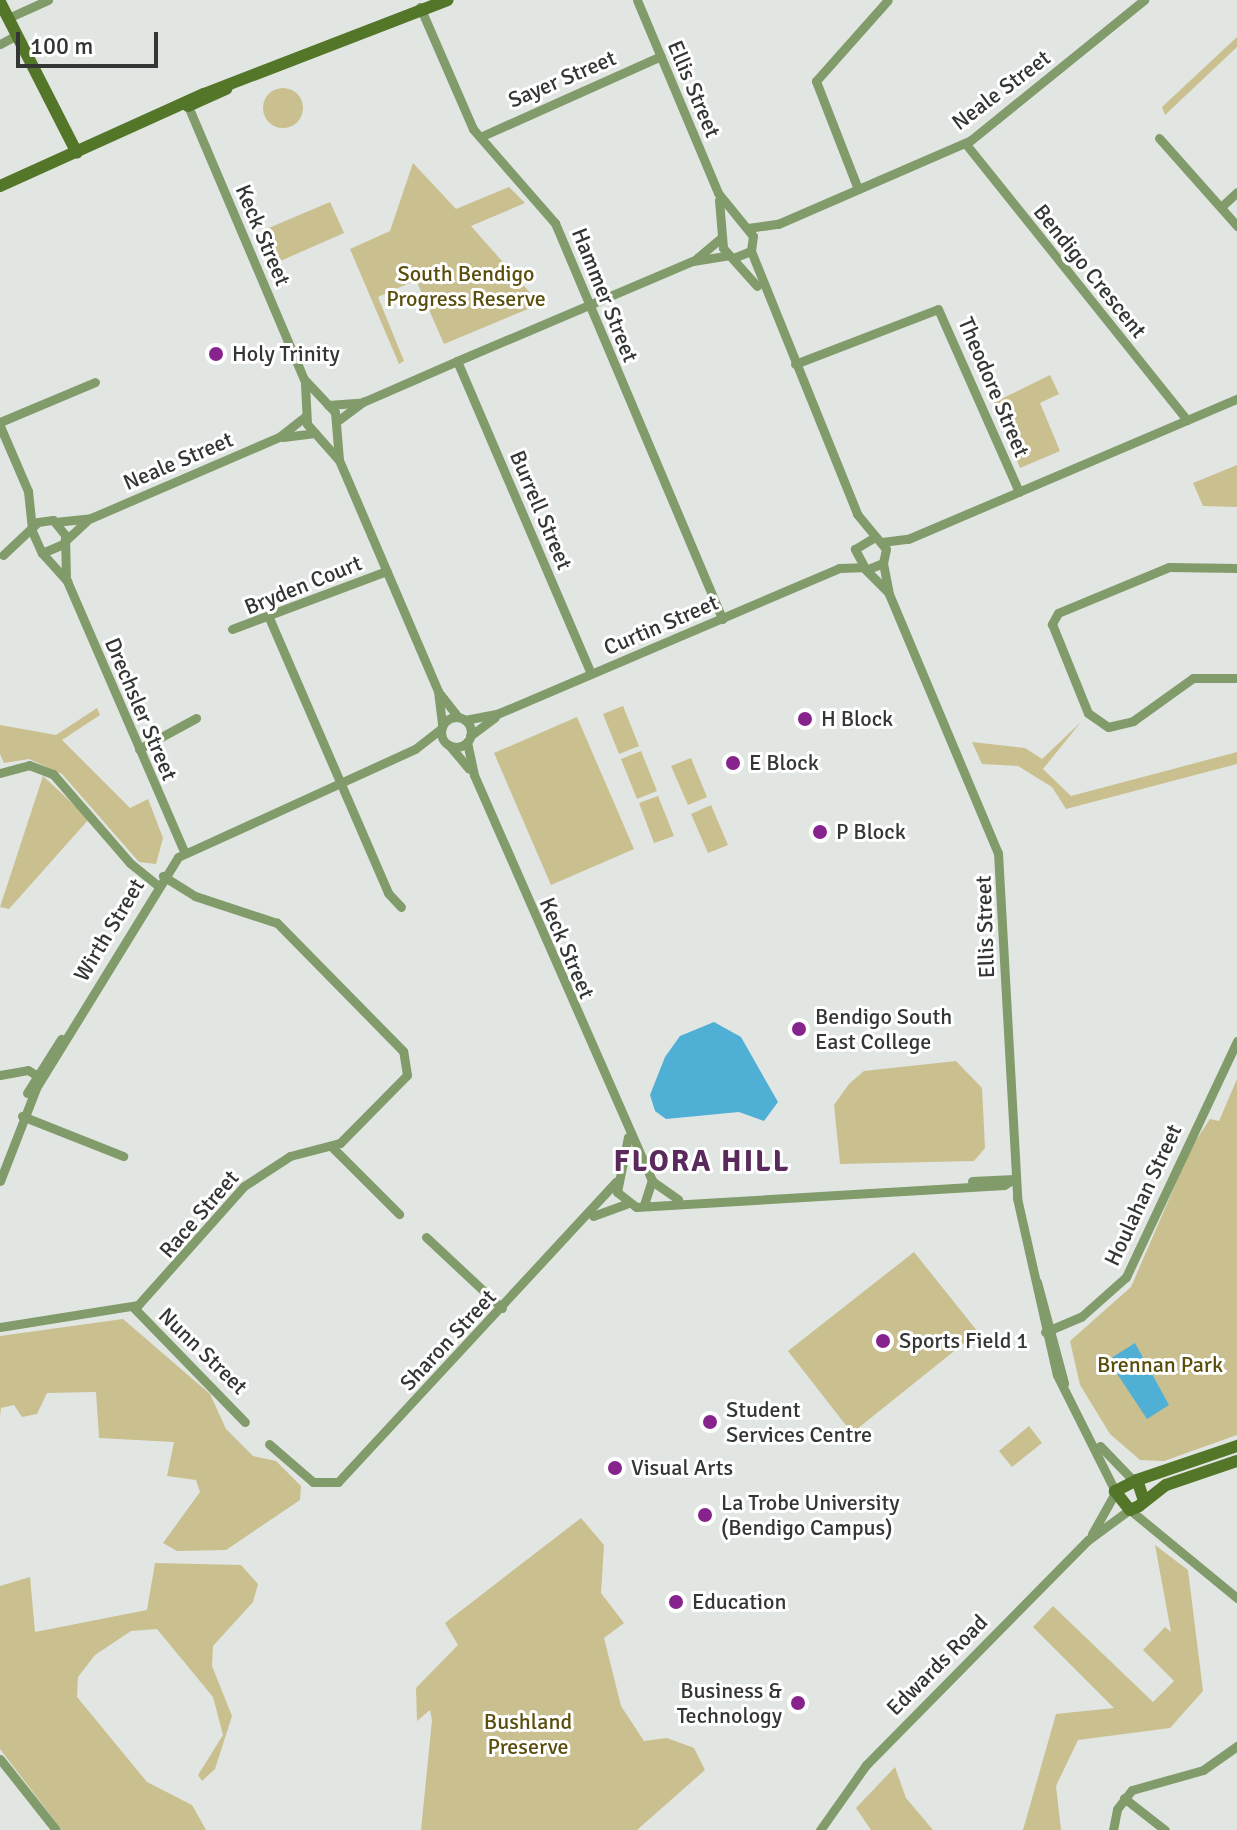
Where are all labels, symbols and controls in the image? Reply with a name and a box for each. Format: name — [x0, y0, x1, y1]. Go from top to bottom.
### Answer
scale bar — [20, 16, 162, 66]
text: 100 m — [30, 31, 93, 61]
street label: Ellis Street — [662, 37, 726, 141]
street label: Neale Street — [947, 44, 1055, 136]
street label: Sayer Street — [504, 45, 620, 113]
street label: Keck Street — [230, 180, 296, 290]
street label: Bendigo Crescent — [1028, 199, 1152, 343]
street label: Hammer Street — [566, 224, 644, 366]
park label: South Bendigo Progress Reserve — [386, 260, 546, 312]
street label: Theodore Street — [953, 313, 1035, 461]
place label: Holy Trinity — [232, 341, 340, 367]
marker: Holy Trinity — [207, 345, 225, 363]
street label: Neale Street — [119, 426, 237, 496]
street label: Burrell Street — [504, 446, 578, 574]
street label: Bryden Court — [241, 550, 365, 620]
street label: Curtin Street — [600, 589, 722, 661]
street label: Drechsler Street — [99, 634, 183, 784]
place label: H Block — [821, 706, 893, 732]
marker: H Block — [796, 710, 814, 728]
place label: E Block — [749, 750, 819, 776]
marker: E Block — [724, 754, 742, 772]
place label: P Block — [836, 819, 906, 845]
marker: P Block — [811, 823, 829, 841]
street label: Wirth Street — [68, 874, 150, 986]
street label: Ellis Street — [970, 875, 1000, 979]
street label: Keck Street — [534, 893, 600, 1003]
place label: Bendigo South East College — [815, 1003, 952, 1054]
marker: Bendigo South East College — [790, 1020, 808, 1038]
street label: Houlahan Street — [1099, 1120, 1187, 1270]
district label: FLORA HILL — [614, 1144, 790, 1180]
street label: Race Street — [154, 1165, 244, 1263]
street label: Sharon Street — [394, 1284, 502, 1396]
street label: Nunn Street — [153, 1302, 253, 1400]
place label: Sports Field 1 — [899, 1328, 1028, 1354]
marker: Sports Field 1 — [874, 1332, 892, 1350]
park label: Brennan Park — [1097, 1352, 1223, 1378]
place label: Student Services Centre — [726, 1396, 872, 1448]
marker: Student Services Centre — [701, 1413, 719, 1431]
place label: Visual Arts — [631, 1455, 733, 1481]
marker: Visual Arts — [606, 1459, 624, 1477]
place label: La Trobe University (Bendigo Campus) — [721, 1489, 899, 1540]
marker: La Trobe University (Bendigo Campus) — [696, 1506, 714, 1524]
place label: Education — [692, 1589, 786, 1615]
marker: Education — [667, 1593, 685, 1611]
street label: Edwards Road — [881, 1609, 993, 1721]
place label: Business & Technology — [677, 1677, 782, 1728]
marker: Business & Technology — [789, 1694, 807, 1712]
park label: Bushland Preserve — [484, 1708, 572, 1760]

